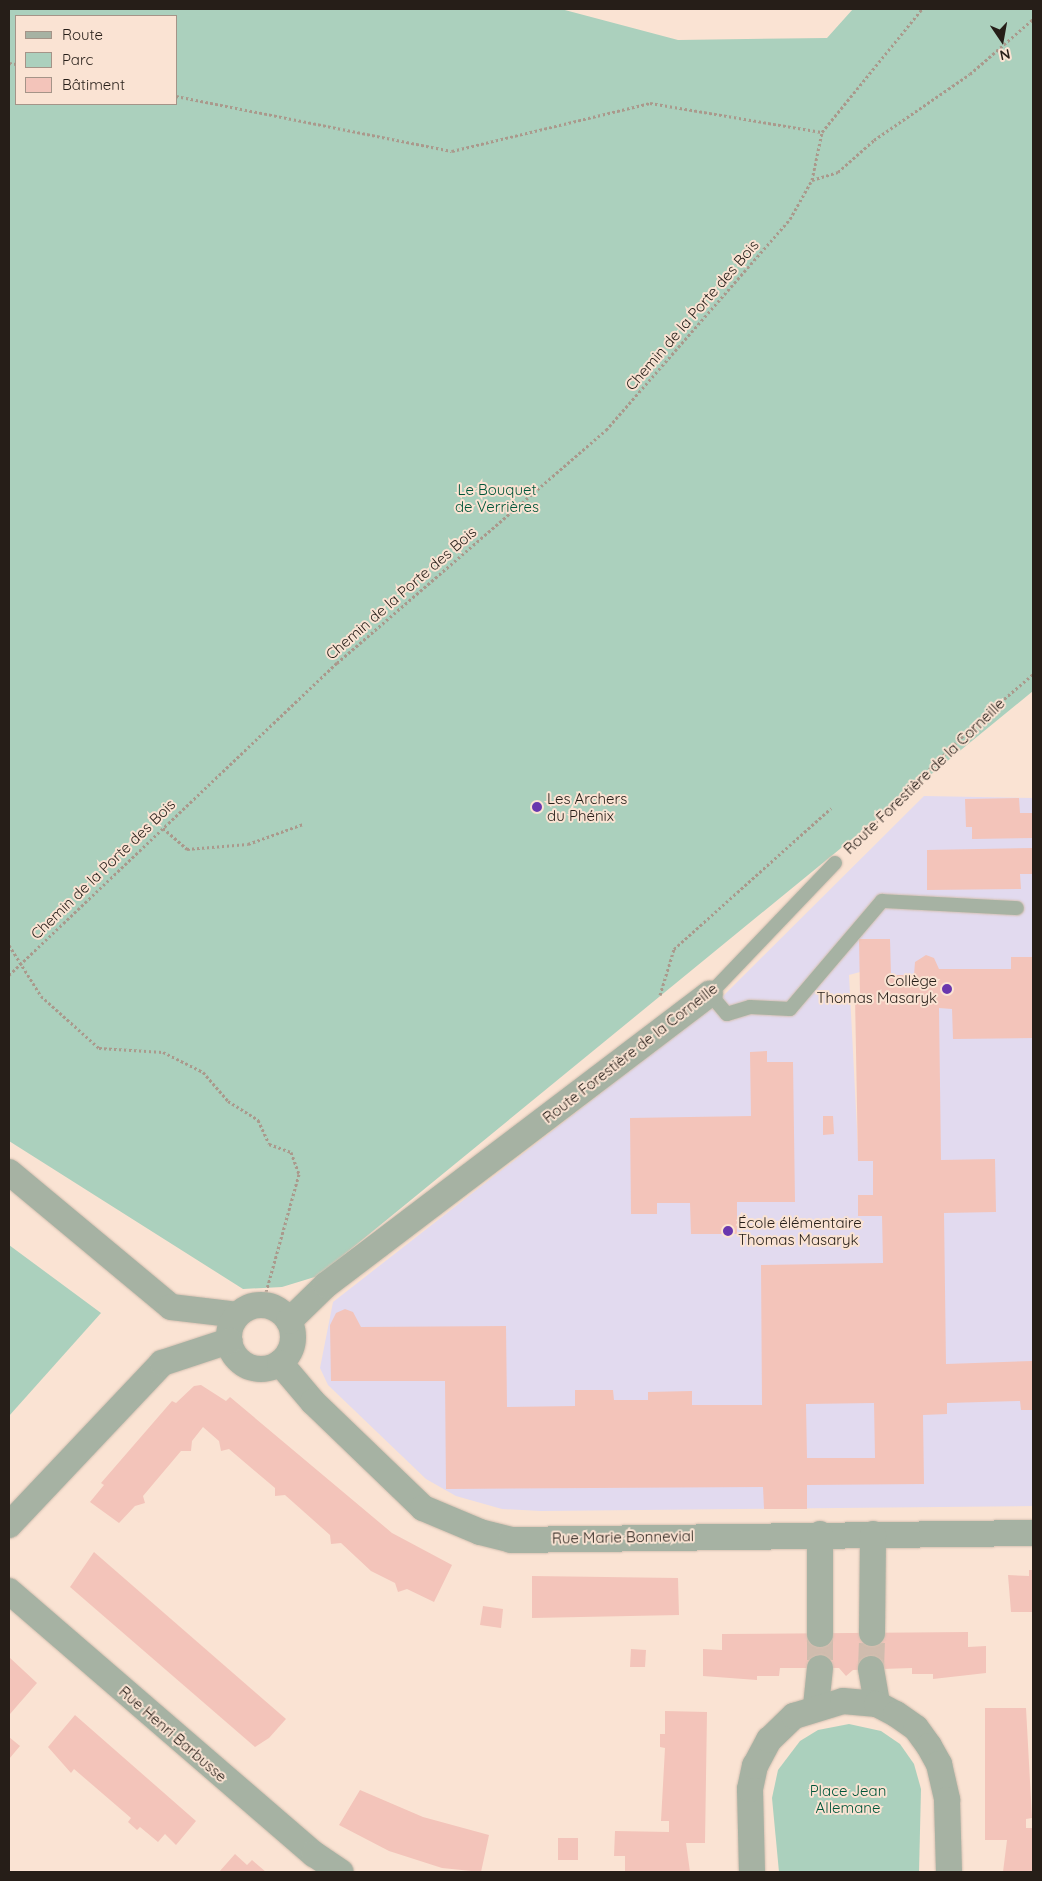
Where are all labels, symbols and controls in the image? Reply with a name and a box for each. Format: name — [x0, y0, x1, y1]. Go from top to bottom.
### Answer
legend — [15, 15, 178, 105]
north arrow — [977, 15, 1027, 65]
text: Route — [62, 25, 103, 44]
text: N — [998, 45, 1012, 65]
text: Parc — [62, 50, 93, 69]
text: Bâtiment — [62, 75, 125, 94]
street label: Chemin de la Porte des Bois — [622, 236, 762, 394]
park label: Le Bouquet de Verrières — [455, 480, 539, 515]
street label: Chemin de la Porte des Bois — [322, 523, 480, 663]
street label: Route Forestière de la Corneille — [840, 694, 1008, 858]
place label: Les Archers du Phénix — [547, 789, 627, 824]
street label: Chemin de la Porte des Bois — [27, 795, 179, 943]
marker: Les Archers du Phénix — [531, 801, 543, 813]
place label: Collège Thomas Masaryk — [816, 971, 937, 1006]
street label: Route Forestière de la Corneille — [539, 979, 721, 1127]
marker: Collège Thomas Masaryk — [941, 983, 953, 995]
place label: École élémentaire Thomas Masaryk — [738, 1213, 862, 1248]
marker: École élémentaire Thomas Masaryk — [722, 1225, 734, 1237]
street label: Rue Marie Bonnevial — [552, 1527, 694, 1547]
street label: Rue Henri Barbusse — [115, 1682, 231, 1786]
park label: Place Jean Allemane — [810, 1781, 886, 1816]

